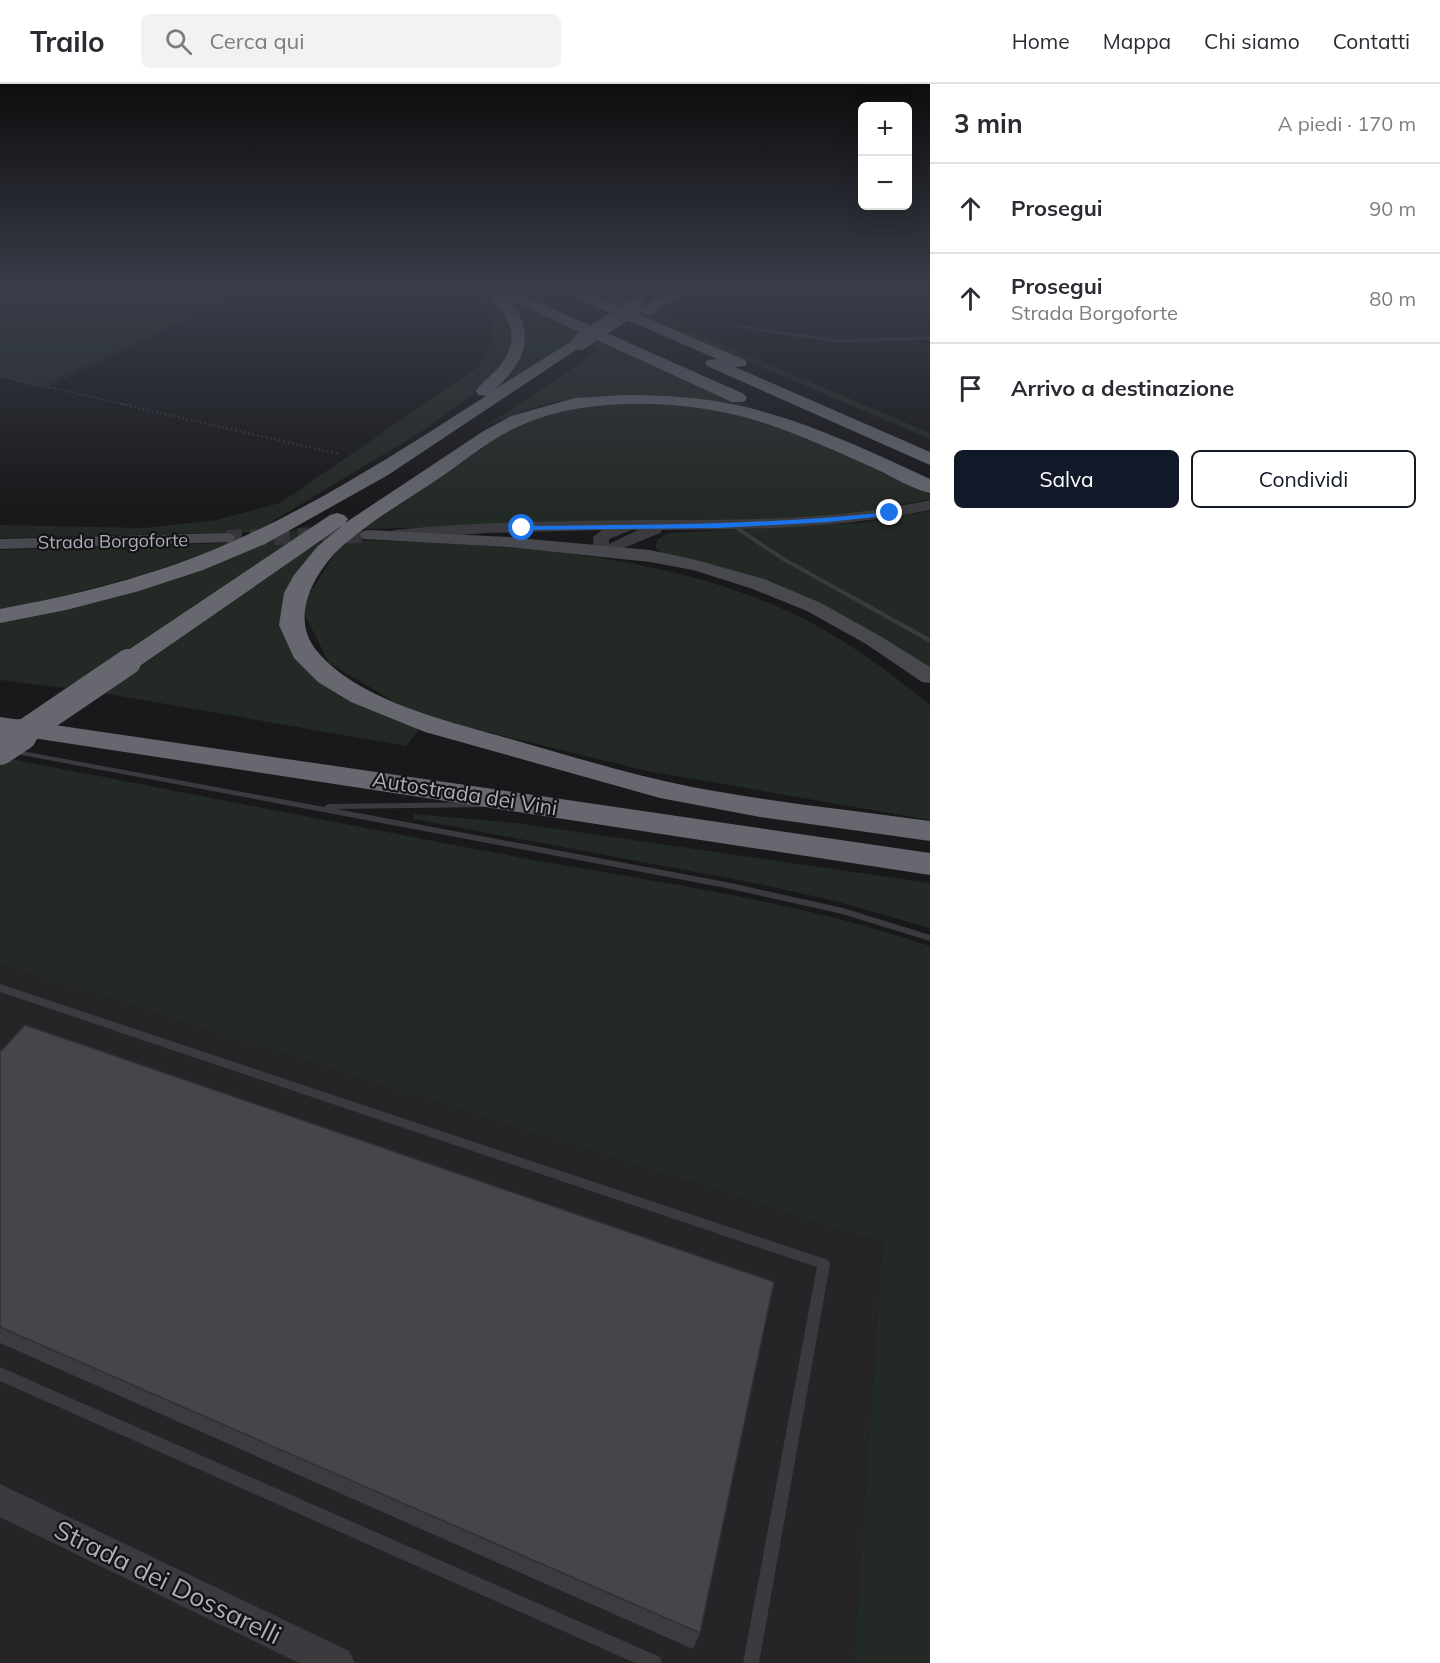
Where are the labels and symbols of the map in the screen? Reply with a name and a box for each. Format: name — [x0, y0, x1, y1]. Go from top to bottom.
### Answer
route end — [876, 499, 902, 525]
route start — [508, 514, 534, 540]
street label: Strada Borgoforte — [38, 528, 188, 554]
street label: Autostrada dei Vini — [371, 766, 559, 820]
street label: Strada dei Dossarelli — [49, 1513, 287, 1651]

